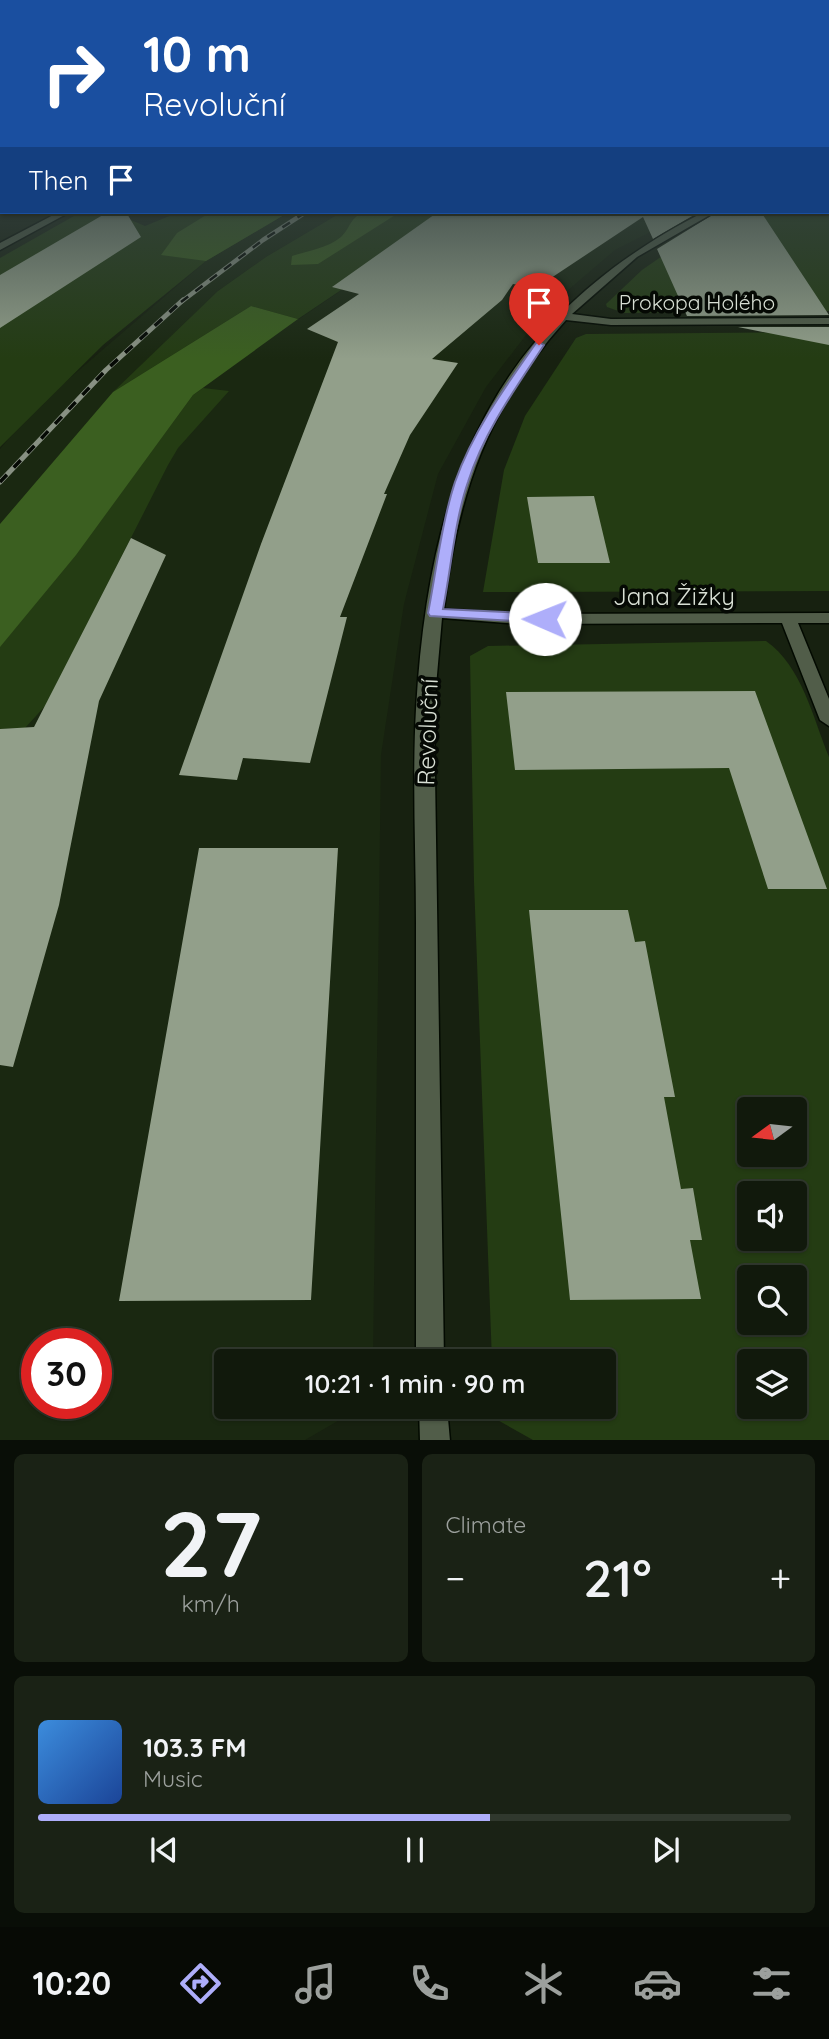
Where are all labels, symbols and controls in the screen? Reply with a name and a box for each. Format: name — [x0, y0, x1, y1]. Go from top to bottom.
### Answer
text: 10 m — [143, 23, 251, 84]
icon: right — [28, 28, 119, 119]
text: Revoluční — [143, 84, 286, 124]
icon: arrive — [102, 161, 140, 199]
text: Then — [28, 164, 88, 197]
pin — [509, 273, 569, 345]
icon: arrive — [520, 284, 558, 322]
street label: Prokopa Holého — [619, 289, 775, 315]
street label: Jana Žižky — [613, 581, 735, 611]
position arrow — [508, 582, 582, 656]
street label: Revoluční — [410, 677, 444, 786]
north arrow — [737, 1097, 807, 1167]
map controls — [737, 1097, 807, 1419]
button: sound — [737, 1181, 807, 1251]
button: search — [737, 1265, 807, 1335]
speed limit sign: 30 — [21, 1328, 112, 1419]
button: layers — [737, 1349, 807, 1419]
text: 10:21 · 1 min · 90 m — [305, 1367, 525, 1400]
text: 27 — [160, 1486, 262, 1600]
text: Climate — [446, 1510, 526, 1539]
text: 21° — [583, 1545, 652, 1610]
text: − — [446, 1554, 465, 1602]
text: + — [770, 1554, 791, 1602]
text: km/h — [182, 1589, 240, 1618]
text: 103.3 FM — [143, 1731, 247, 1764]
text: Music — [143, 1764, 203, 1793]
icon: previous — [145, 1831, 183, 1869]
icon: pause — [396, 1831, 434, 1869]
icon: next — [647, 1831, 685, 1869]
icon: directions — [176, 1959, 225, 2008]
icon: music — [291, 1959, 340, 2008]
icon: phone — [405, 1959, 454, 2008]
icon: climate — [519, 1959, 568, 2008]
icon: car — [633, 1959, 682, 2008]
icon: filters — [747, 1959, 796, 2008]
text: 10:20 — [33, 1963, 111, 2003]

